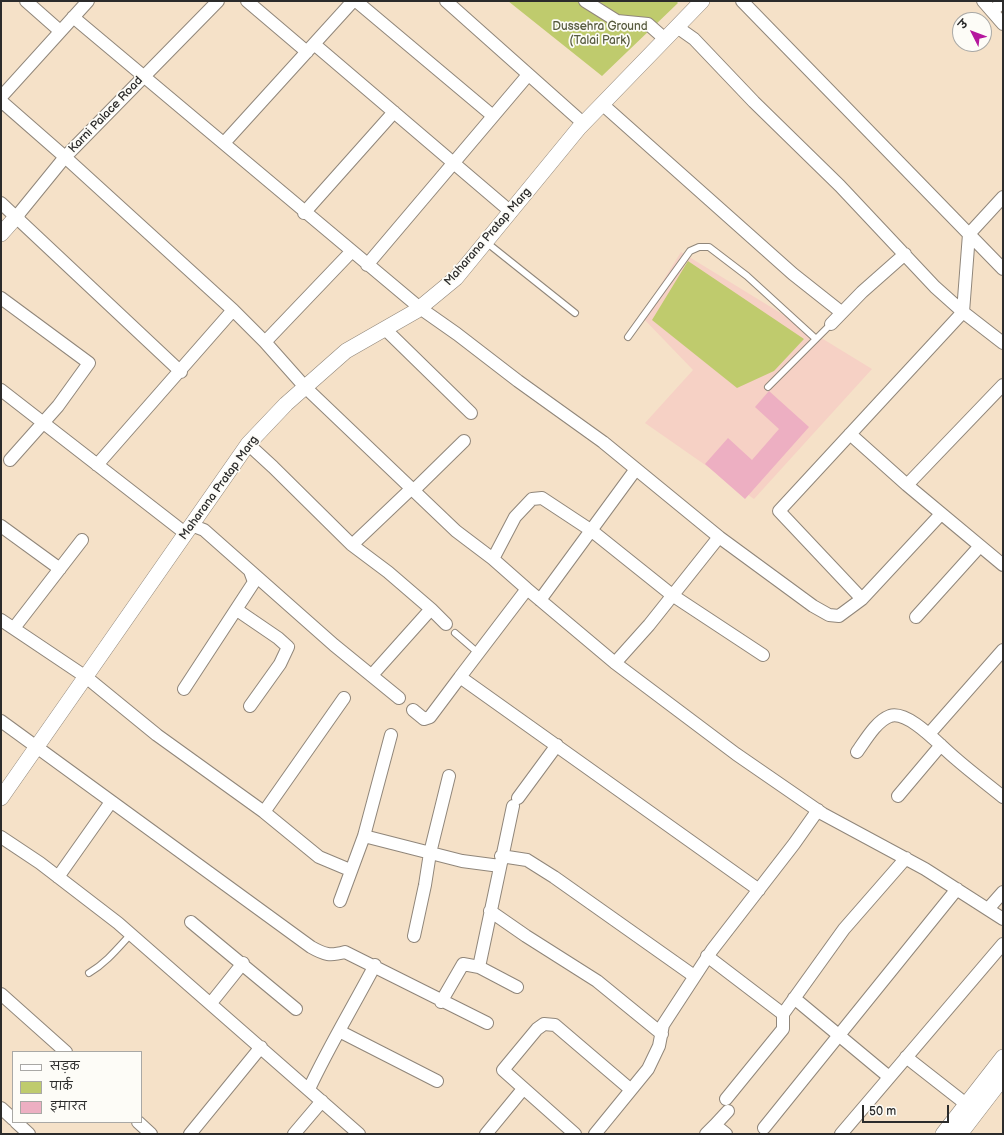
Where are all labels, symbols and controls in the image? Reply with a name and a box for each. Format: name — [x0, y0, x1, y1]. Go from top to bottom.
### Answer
north arrow — [952, 12, 992, 52]
text: उ — [956, 17, 971, 31]
park label: Dussehra Ground (Talai Park) — [552, 20, 648, 48]
street label: Karni Palace Road — [66, 74, 146, 156]
street label: Maharana Pratap Marg — [442, 185, 534, 289]
street label: Maharana Pratap Marg — [176, 433, 262, 543]
legend — [12, 1051, 142, 1123]
text: सड़क — [50, 1059, 80, 1074]
text: पार्क — [50, 1079, 73, 1094]
scale bar — [864, 1097, 951, 1123]
text: इमारत — [50, 1099, 87, 1114]
text: 50 m — [869, 1104, 896, 1119]

